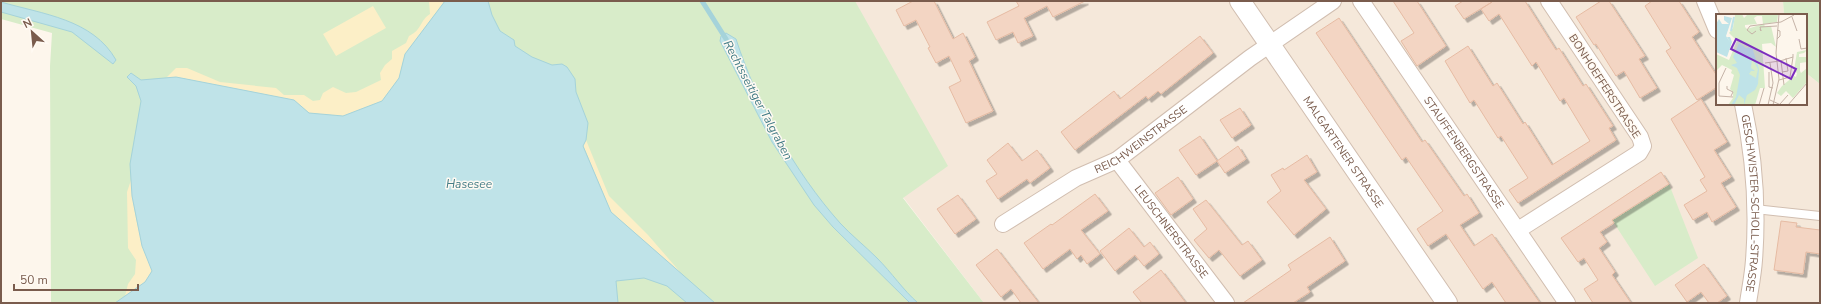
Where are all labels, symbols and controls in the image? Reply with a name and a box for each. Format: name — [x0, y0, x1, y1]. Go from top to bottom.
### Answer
north arrow — [12, 12, 52, 52]
inset map — [1716, 14, 1807, 105]
text: N — [21, 15, 35, 32]
street label: BONHOEFFERSTRASSE — [1565, 31, 1644, 141]
water label: Rechtsseitiger Talgraben — [720, 37, 796, 163]
street label: MALGARTENER STRASSE — [1299, 93, 1387, 211]
street label: STAUFFENBERGSTRASSE — [1420, 93, 1507, 211]
street label: REICHWEINSTRASSE — [1092, 102, 1190, 177]
street label: GESCHWISTER-SCHOLL-STRASSE — [1737, 113, 1763, 293]
water label: Hasesee — [446, 176, 493, 192]
street label: LEUSCHNERSTRASSE — [1131, 182, 1211, 281]
scale bar — [14, 266, 138, 292]
text: 50 m — [20, 272, 48, 288]

